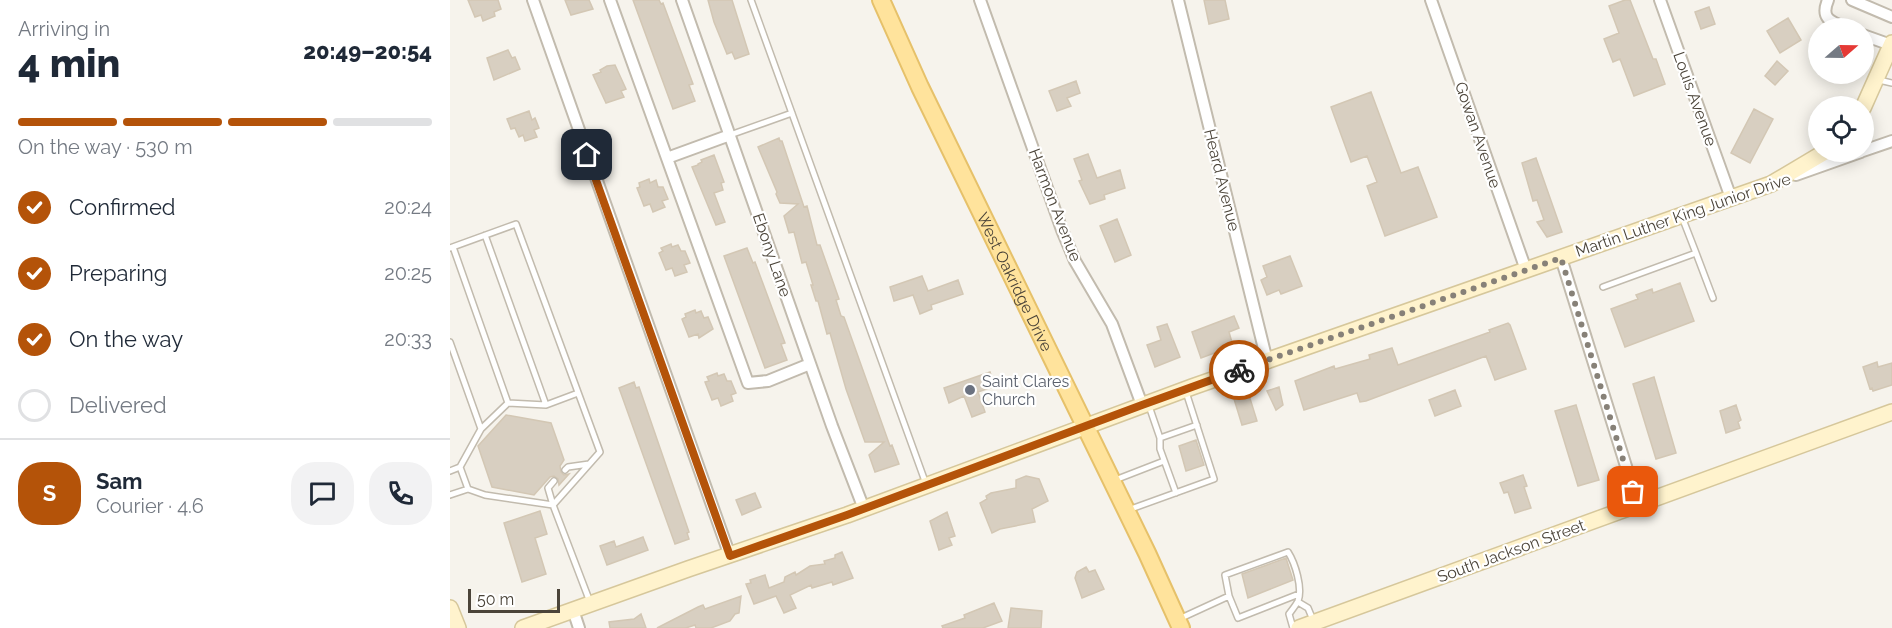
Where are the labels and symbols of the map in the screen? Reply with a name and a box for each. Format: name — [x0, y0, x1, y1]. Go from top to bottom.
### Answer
north arrow — [1808, 18, 1874, 84]
street label: Louis Avenue — [1669, 49, 1721, 149]
street label: Gowan Avenue — [1451, 79, 1505, 191]
street label: Heard Avenue — [1200, 127, 1244, 233]
pin — [561, 129, 612, 180]
street label: Harmon Avenue — [1025, 146, 1085, 264]
street label: Martin Luther King Junior Drive — [1573, 169, 1793, 261]
street label: West Oakridge Drive — [973, 209, 1057, 354]
street label: Ebony Lane — [749, 211, 795, 299]
courier — [1209, 340, 1269, 400]
place label: Saint Clares Church — [982, 372, 1069, 409]
marker: Saint Clares Church — [963, 383, 977, 397]
pin — [1607, 466, 1658, 517]
street label: South Jackson Street — [1435, 515, 1588, 587]
scale bar — [468, 586, 560, 614]

